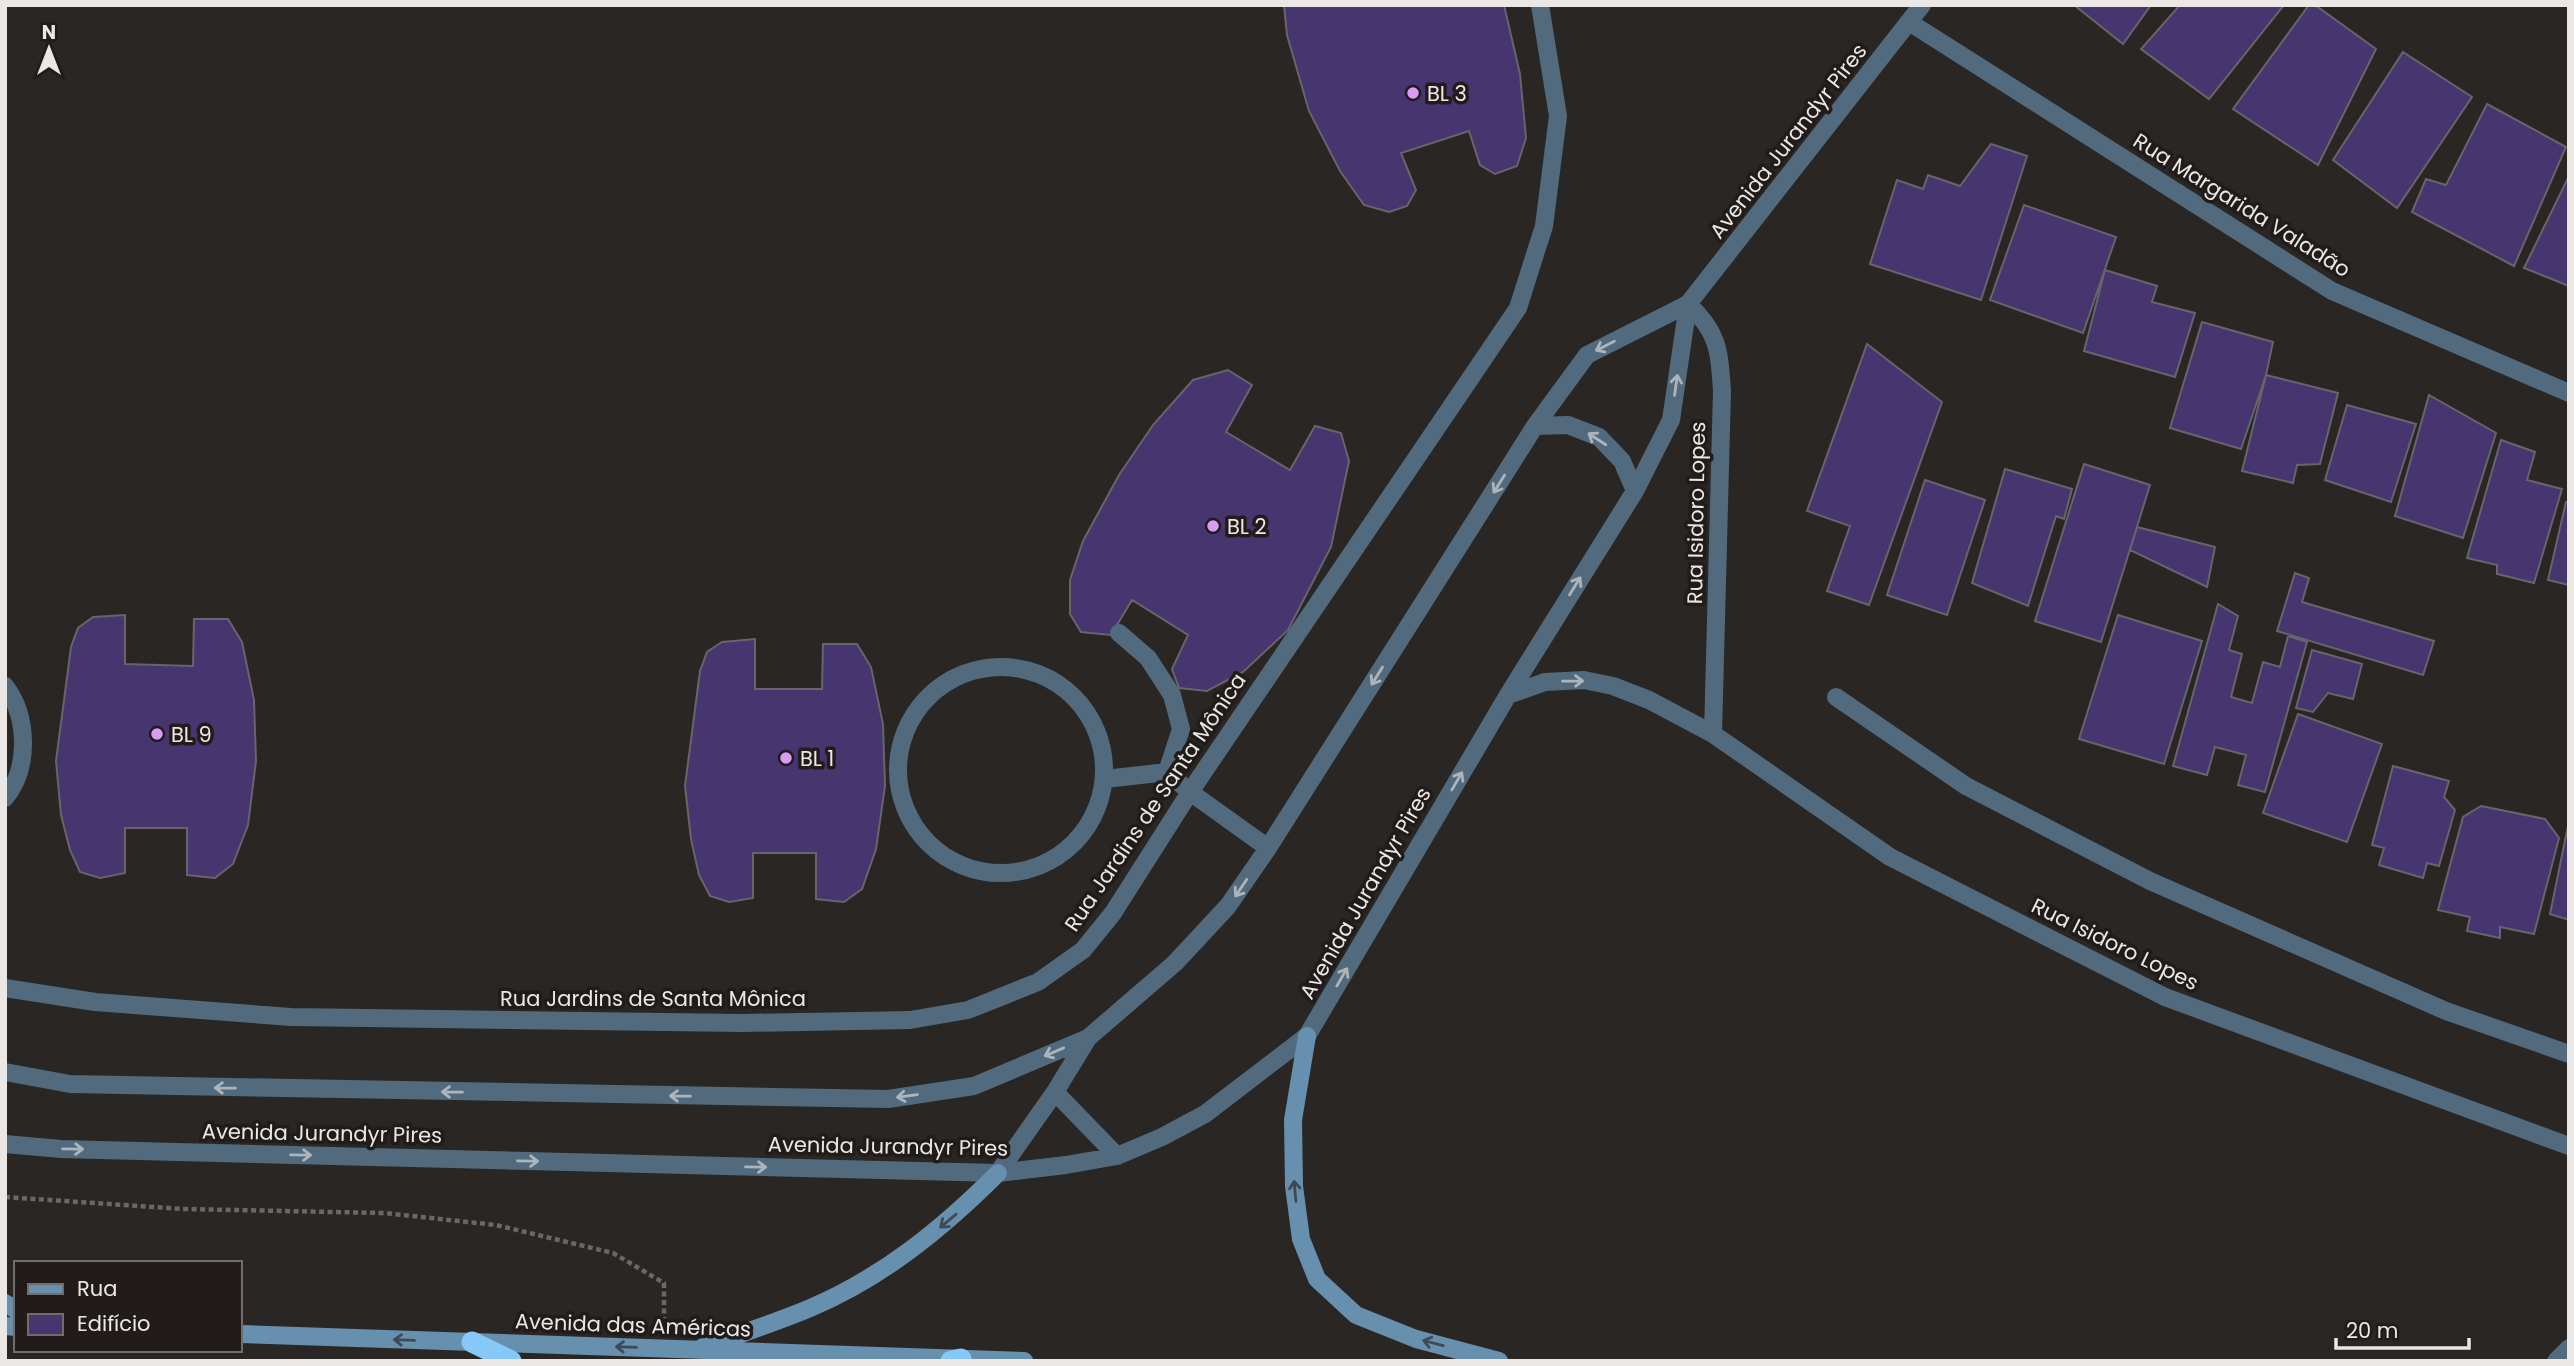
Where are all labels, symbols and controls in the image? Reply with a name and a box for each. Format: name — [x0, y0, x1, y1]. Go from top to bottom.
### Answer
north arrow — [14, 14, 84, 84]
text: N — [42, 19, 56, 46]
street label: Avenida Jurandyr Pires — [1703, 37, 1873, 245]
place label: BL 3 — [1427, 79, 1467, 108]
marker: BL 3 — [1405, 85, 1421, 101]
street label: Rua Margarida Valadão — [2128, 126, 2356, 284]
one-way arrow — [1595, 339, 1616, 353]
one-way arrow — [1670, 374, 1683, 397]
street label: Rua Isidoro Lopes — [1680, 422, 1712, 604]
one-way arrow — [1588, 432, 1607, 447]
one-way arrow — [1491, 473, 1505, 493]
place label: BL 2 — [1227, 512, 1267, 541]
marker: BL 2 — [1205, 518, 1221, 534]
one-way arrow — [1569, 577, 1583, 597]
one-way arrow — [1370, 665, 1384, 685]
street label: Rua Jardins de Santa Mônica — [1057, 667, 1253, 937]
one-way arrow — [1562, 674, 1585, 688]
place label: BL 9 — [171, 720, 212, 749]
marker: BL 9 — [149, 726, 165, 742]
place label: BL 1 — [800, 744, 834, 773]
marker: BL 1 — [778, 750, 794, 766]
one-way arrow — [1450, 771, 1464, 791]
street label: Avenida Jurandyr Pires — [1292, 782, 1438, 1004]
one-way arrow — [1234, 878, 1248, 897]
street label: Rua Isidoro Lopes — [2027, 891, 2203, 997]
one-way arrow — [1335, 967, 1349, 987]
street label: Rua Jardins de Santa Mônica — [500, 984, 806, 1013]
one-way arrow — [1044, 1047, 1065, 1060]
one-way arrow — [213, 1081, 236, 1095]
one-way arrow — [441, 1085, 464, 1099]
one-way arrow — [668, 1089, 691, 1102]
one-way arrow — [896, 1090, 919, 1103]
street label: Avenida Jurandyr Pires — [202, 1116, 442, 1150]
street label: Avenida Jurandyr Pires — [768, 1129, 1008, 1163]
one-way arrow — [62, 1143, 85, 1156]
one-way arrow — [289, 1149, 312, 1162]
one-way arrow — [516, 1154, 539, 1168]
one-way arrow — [744, 1160, 767, 1174]
one-way arrow — [1289, 1180, 1302, 1202]
one-way arrow — [940, 1213, 958, 1228]
legend — [14, 1261, 242, 1352]
text: Rua — [77, 1274, 117, 1303]
street label: Avenida das Américas — [514, 1306, 752, 1344]
scale bar — [2336, 1306, 2469, 1350]
text: Edifício — [77, 1309, 151, 1338]
text: 20 m — [2346, 1316, 2399, 1345]
one-way arrow — [392, 1333, 415, 1347]
one-way arrow — [1423, 1336, 1445, 1349]
one-way arrow — [615, 1341, 638, 1354]

